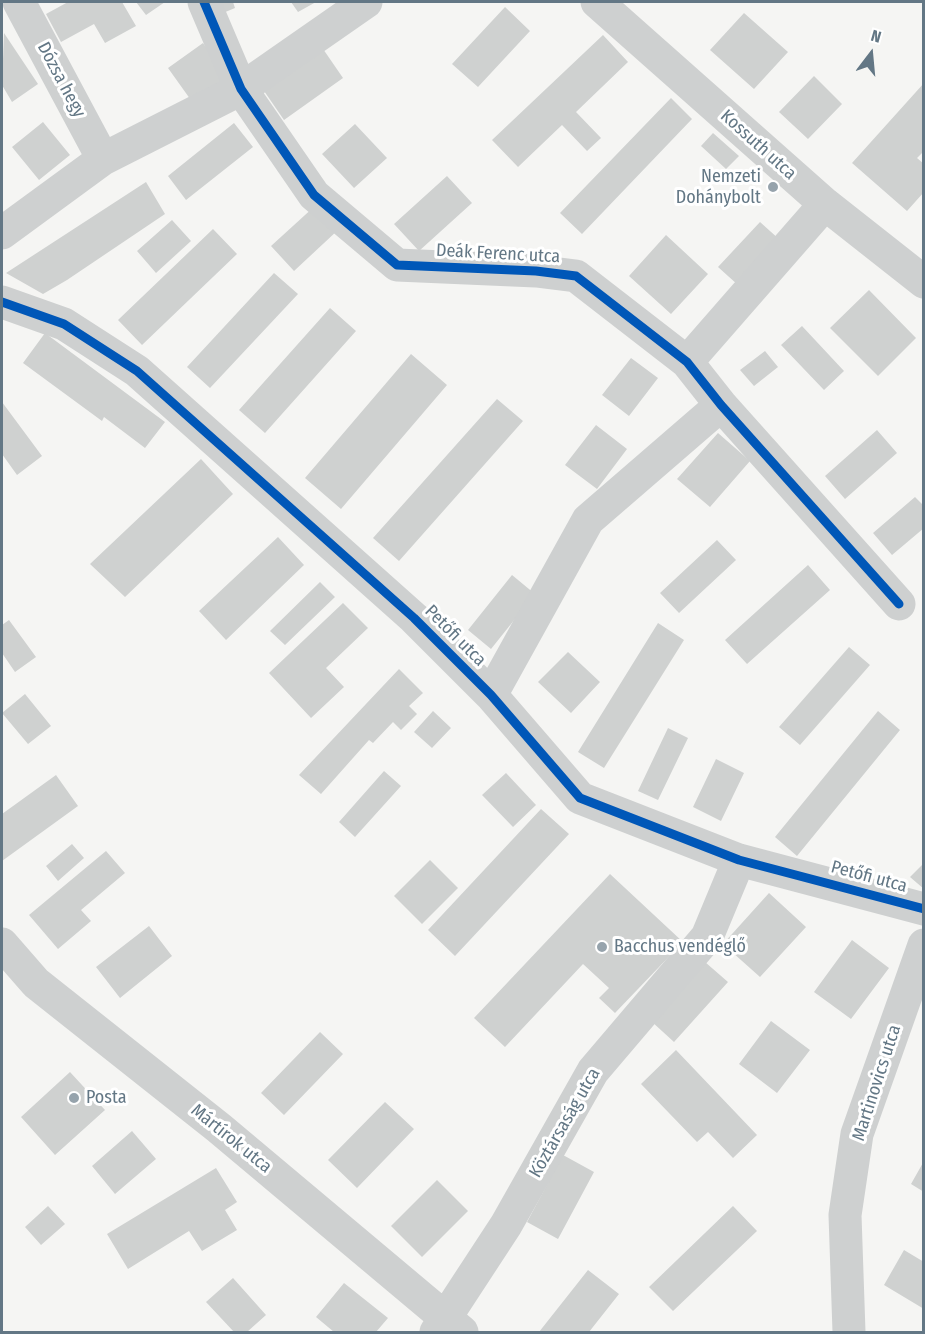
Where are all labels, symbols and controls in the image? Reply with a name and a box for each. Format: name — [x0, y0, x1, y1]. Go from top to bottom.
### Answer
north arrow — [841, 24, 901, 84]
text: N — [869, 26, 883, 47]
street label: Dózsa hegy — [32, 39, 90, 121]
street label: Kossuth utca — [716, 105, 800, 185]
place label: Nemzeti Dohánybolt — [676, 166, 761, 208]
marker: Nemzeti Dohánybolt — [766, 180, 780, 194]
street label: Deák Ferenc utca — [435, 240, 561, 268]
street label: Petőfi utca — [420, 601, 490, 671]
street label: Petőfi utca — [829, 856, 909, 898]
place label: Bacchus vendéglő — [614, 936, 746, 958]
marker: Bacchus vendéglő — [595, 940, 609, 954]
street label: Martinovics utca — [848, 1022, 906, 1144]
street label: Köztársaság utca — [525, 1064, 605, 1182]
place label: Posta — [86, 1087, 127, 1109]
marker: Posta — [67, 1091, 81, 1105]
street label: Mártírok utca — [186, 1100, 276, 1178]

